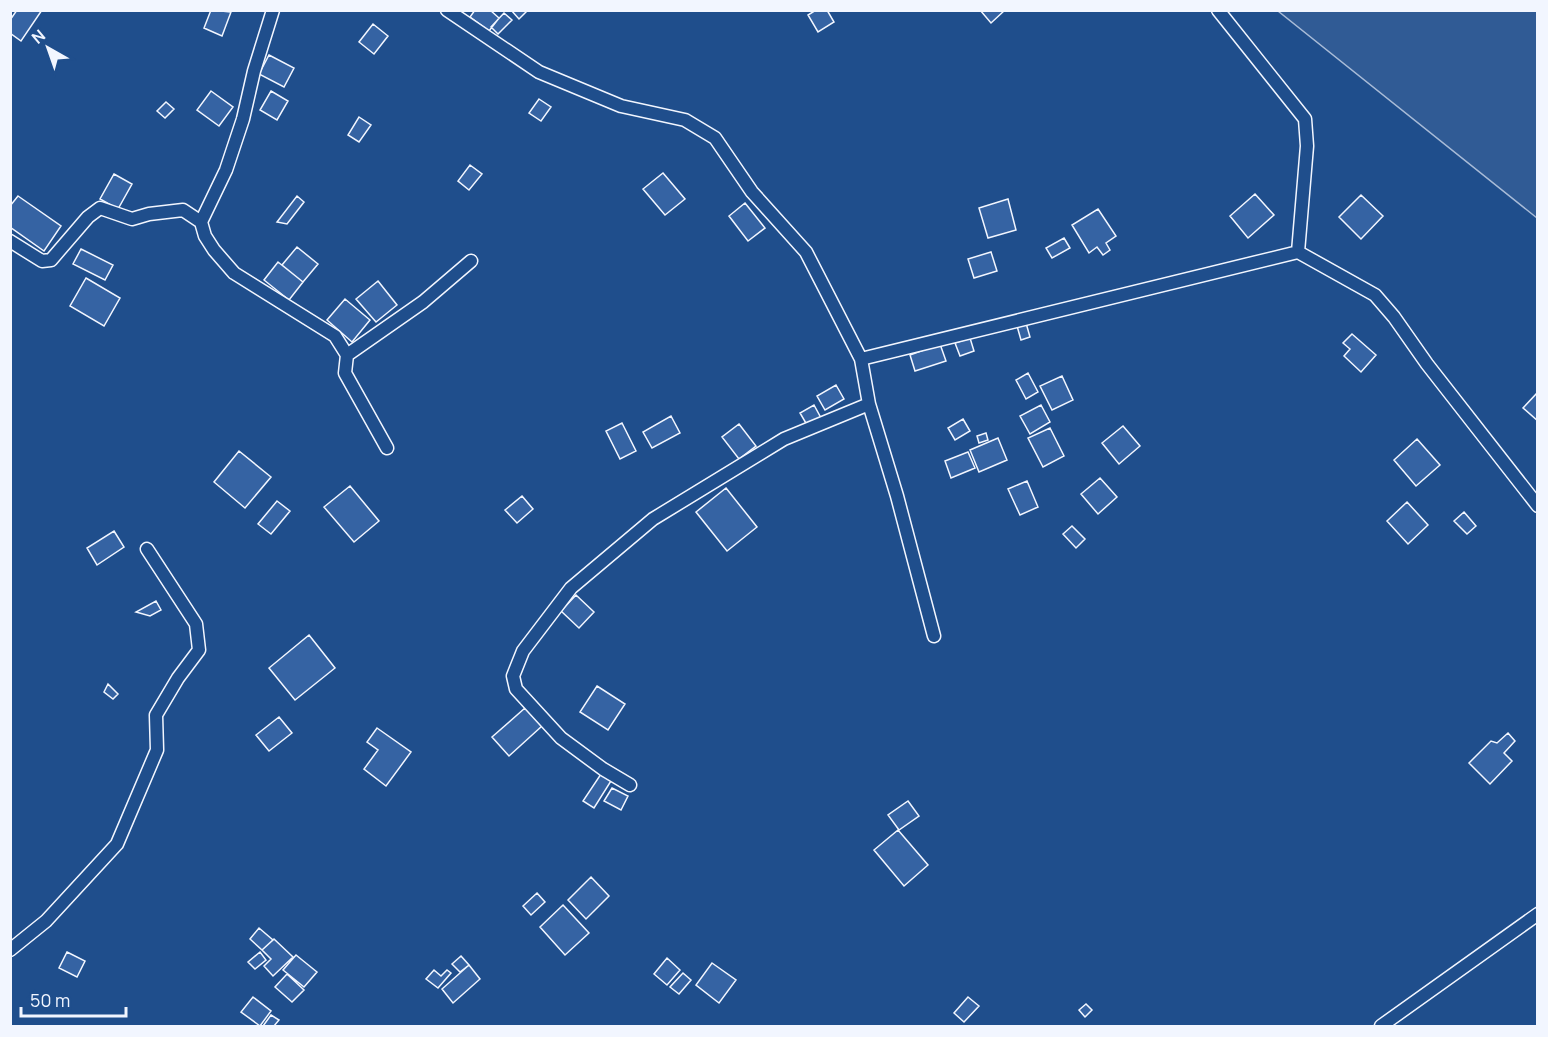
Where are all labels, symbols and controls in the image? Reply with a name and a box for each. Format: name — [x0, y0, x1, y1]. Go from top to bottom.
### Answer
north arrow — [18, 18, 78, 78]
text: N — [27, 24, 50, 49]
scale bar — [21, 980, 126, 1018]
text: 50 m — [30, 988, 70, 1012]

